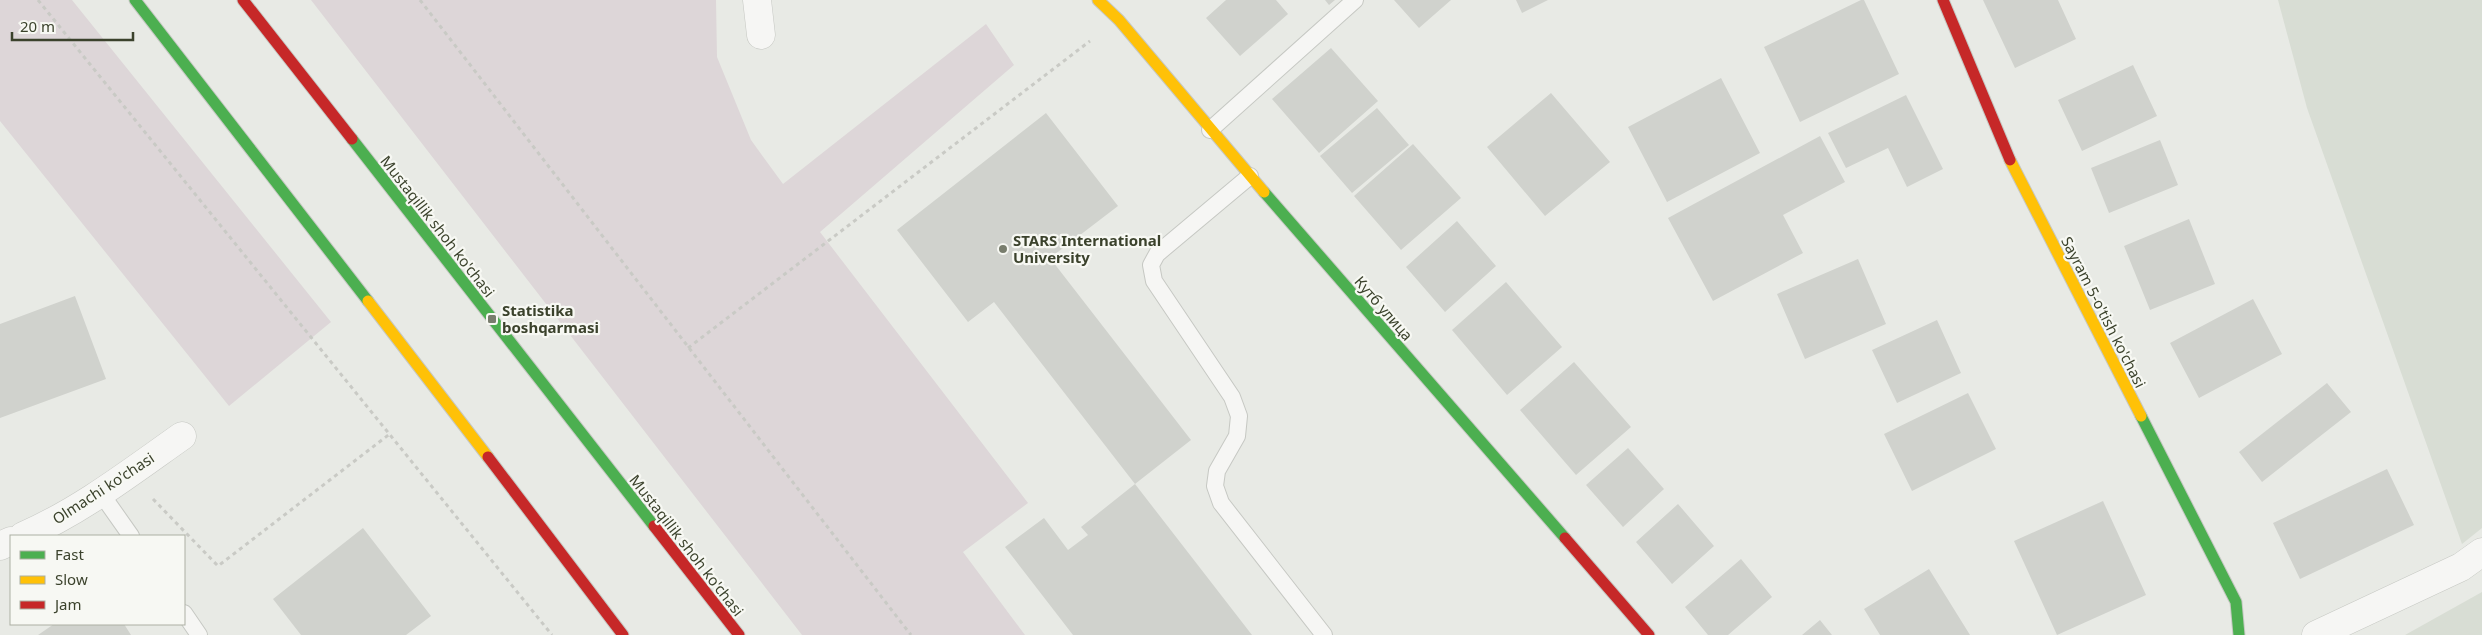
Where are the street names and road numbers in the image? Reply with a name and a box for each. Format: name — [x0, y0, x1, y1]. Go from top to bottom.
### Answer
street label: Mustaqillik shoh ko'chasi — [376, 151, 500, 301]
street label: Sayram 5-o'tish ko'chasi — [2057, 233, 2151, 391]
street label: Кутб улица — [1350, 272, 1418, 344]
street label: Olmachi ko'chasi — [48, 448, 158, 528]
street label: Mustaqillik shoh ko'chasi — [625, 470, 749, 620]

